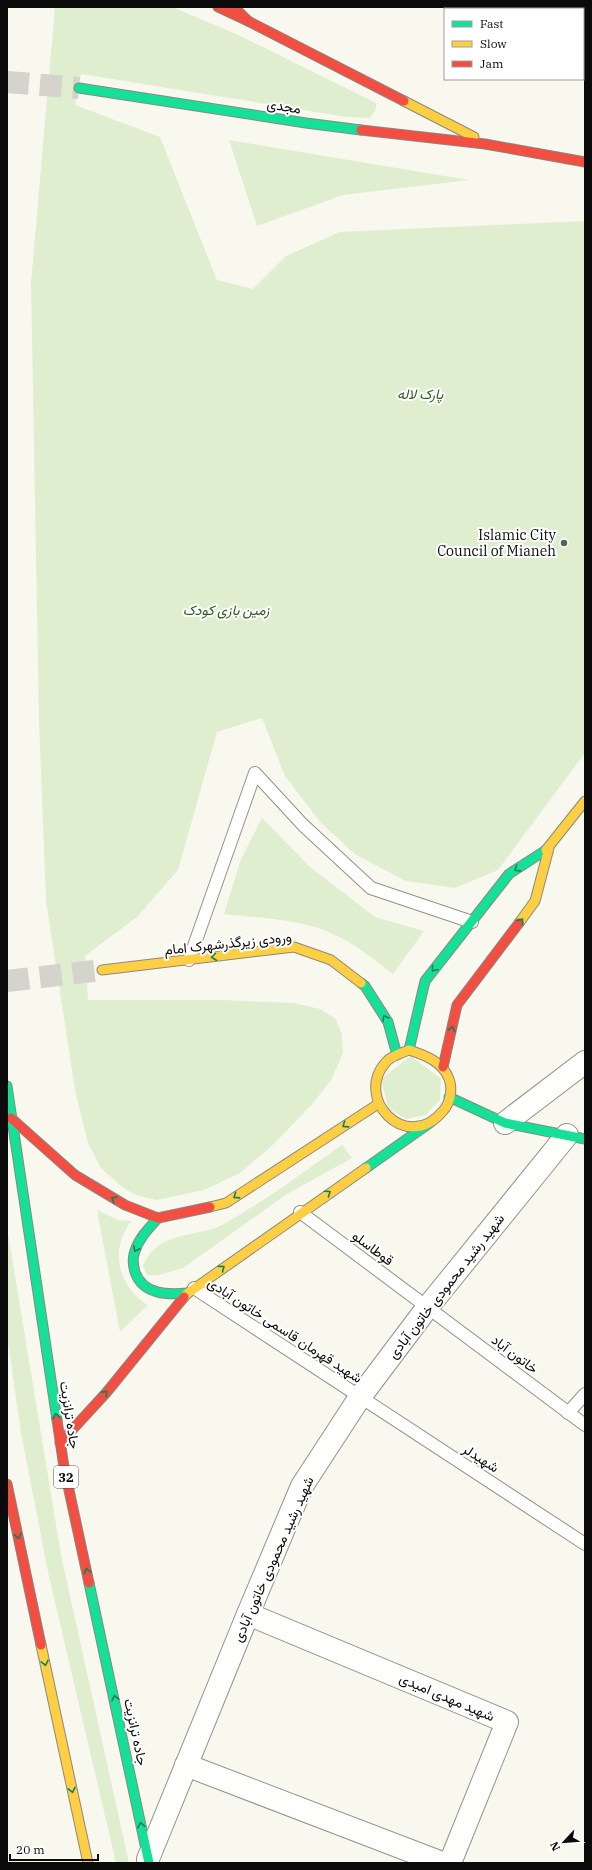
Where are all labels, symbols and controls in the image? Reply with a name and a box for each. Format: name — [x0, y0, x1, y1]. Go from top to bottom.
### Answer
legend — [444, 8, 584, 80]
text: Fast — [480, 16, 504, 31]
text: Slow — [480, 36, 507, 51]
text: Jam — [480, 56, 504, 71]
street label: مجدی — [266, 94, 302, 118]
park label: پارک لاله — [397, 385, 444, 404]
place label: Islamic City Council of Mianeh — [437, 526, 557, 560]
marker: Islamic City Council of Mianeh — [559, 538, 569, 548]
park label: زمین بازی کودک — [183, 601, 270, 619]
one-way arrow — [514, 865, 521, 872]
one-way arrow — [516, 918, 523, 925]
street label: ورودی زیرگذرشهرک امام — [163, 927, 293, 959]
one-way arrow — [211, 952, 217, 961]
one-way arrow — [432, 965, 439, 972]
one-way arrow — [382, 1015, 390, 1022]
one-way arrow — [447, 1025, 455, 1032]
one-way arrow — [343, 1120, 350, 1127]
one-way arrow — [324, 1190, 331, 1198]
one-way arrow — [234, 1191, 241, 1198]
one-way arrow — [111, 1196, 118, 1203]
street label: شهید رشید محمودی خاتون آبادی — [384, 1210, 508, 1362]
street label: قوطاسلو — [349, 1227, 397, 1269]
one-way arrow — [133, 1245, 141, 1253]
one-way arrow — [218, 1266, 225, 1273]
street label: شهید قهرمان قاسمی خاتون آبادی — [204, 1273, 366, 1387]
street label: خاتون آباد — [488, 1331, 542, 1377]
street label: جاده ترانزیت — [56, 1380, 84, 1450]
one-way arrow — [101, 1391, 108, 1398]
one-way arrow — [52, 1413, 61, 1419]
street label: شهیدلر — [458, 1439, 503, 1476]
road number: 32 — [54, 1466, 78, 1488]
street label: شهید رشید محمودی خاتون آبادی — [228, 1473, 318, 1645]
one-way arrow — [13, 1533, 21, 1539]
one-way arrow — [83, 1567, 91, 1574]
one-way arrow — [40, 1660, 49, 1666]
street label: شهید مهدی امیدی — [397, 1669, 497, 1725]
one-way arrow — [111, 1694, 119, 1701]
street label: جاده ترانزیت — [120, 1697, 152, 1767]
one-way arrow — [68, 1787, 76, 1793]
one-way arrow — [137, 1822, 146, 1828]
north arrow — [544, 1822, 584, 1862]
scale bar — [10, 1836, 98, 1862]
text: N — [547, 1839, 563, 1853]
text: 20 m — [16, 1842, 45, 1857]

